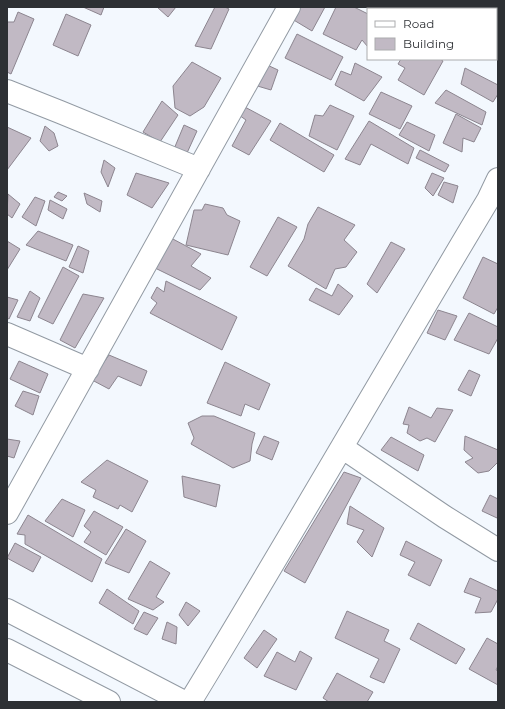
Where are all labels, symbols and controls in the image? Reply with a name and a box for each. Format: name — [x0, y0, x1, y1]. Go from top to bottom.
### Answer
legend — [367, 8, 497, 60]
text: Road — [403, 16, 434, 31]
text: Building — [403, 36, 454, 51]

